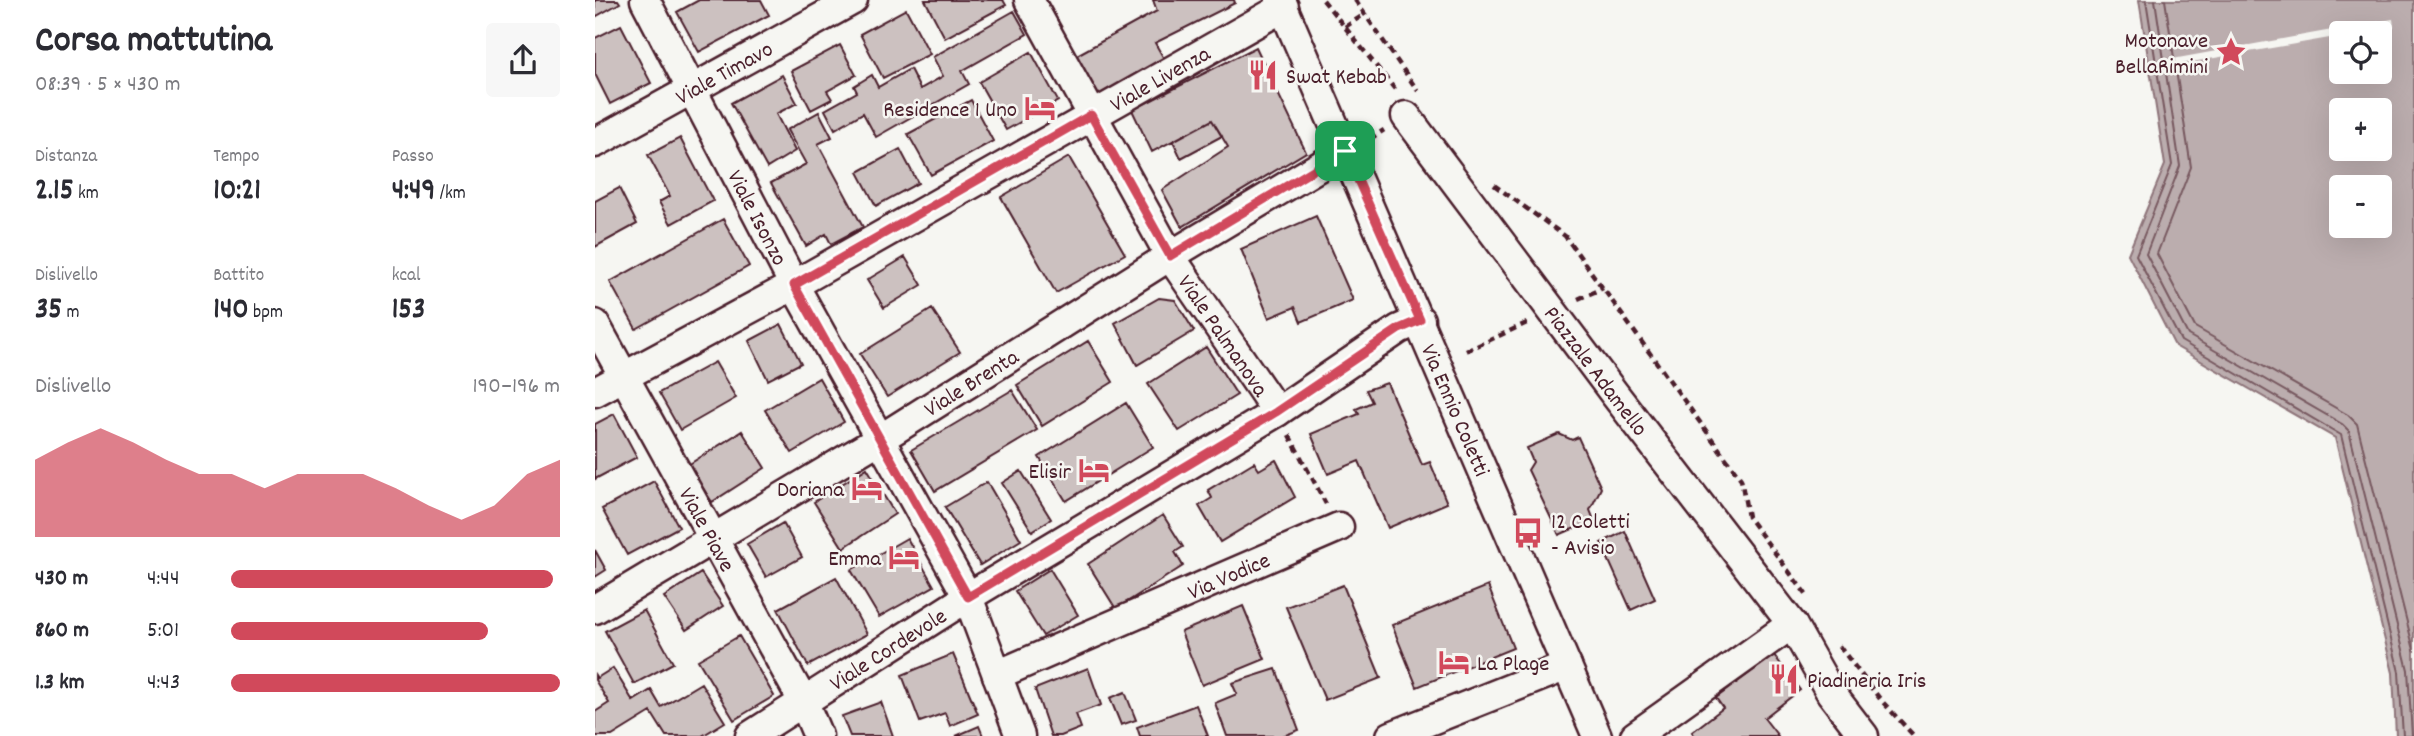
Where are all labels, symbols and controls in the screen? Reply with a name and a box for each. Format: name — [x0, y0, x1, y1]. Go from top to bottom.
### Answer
text: Corsa mattutina — [35, 15, 272, 70]
map controls — [2329, 21, 2392, 238]
button: locate — [2329, 21, 2392, 84]
button: share — [486, 23, 560, 97]
place label: Motonave BellaRimini — [2115, 26, 2208, 85]
street label: Viale Timavo — [671, 34, 780, 115]
place icon: Motonave BellaRimini — [2214, 35, 2248, 69]
street label: Viale Livenza — [1105, 39, 1218, 122]
restaurant icon: Swat Kebab — [1246, 58, 1280, 92]
place label: Swat Kebab — [1286, 62, 1387, 95]
text: 08:39 · 5 × 430 m — [35, 69, 181, 102]
hotel icon: Residence 1 Uno — [1023, 91, 1057, 125]
place label: Residence 1 Uno — [883, 95, 1017, 128]
button: + — [2329, 98, 2392, 161]
pin — [1315, 121, 1375, 181]
icon: arrive — [1326, 132, 1364, 170]
text: Distanza — [35, 144, 97, 171]
text: Tempo — [213, 144, 260, 171]
text: Passo — [392, 144, 434, 171]
street label: Viale Isonzo — [717, 165, 794, 272]
text: 2.15 — [35, 171, 74, 214]
text: 10:21 — [213, 171, 261, 214]
text: 4:49 — [392, 171, 435, 214]
button: − — [2329, 175, 2392, 238]
text: km — [74, 181, 99, 208]
text: /km — [435, 181, 466, 208]
text: Dislivello — [35, 263, 98, 290]
text: Battito — [213, 263, 264, 290]
text: kcal — [392, 263, 421, 290]
street label: Viale Palmanova — [1168, 269, 1276, 406]
text: 35 — [35, 290, 62, 333]
text: 140 — [213, 290, 249, 333]
text: 153 — [392, 290, 425, 333]
text: m — [62, 300, 80, 327]
text: bpm — [249, 300, 283, 327]
street label: Piazzale Adamello — [1534, 300, 1654, 445]
street label: Via Ennio Coletti — [1410, 340, 1496, 482]
street label: Viale Brenta — [919, 342, 1027, 427]
text: Dislivello — [35, 371, 111, 404]
text: 190–196 m — [473, 371, 560, 404]
hotel icon: Elisir — [1077, 453, 1111, 487]
place label: Elisir — [1028, 457, 1071, 490]
hotel icon: Doriana — [850, 471, 884, 505]
place label: Doriana — [777, 475, 845, 508]
street label: Viale Piave — [668, 482, 742, 579]
place label: 12 Coletti - Avisio — [1551, 507, 1630, 566]
bus stop icon: 12 Coletti - Avisio — [1511, 516, 1545, 550]
hotel icon: Emma — [887, 540, 921, 574]
place label: Emma — [828, 544, 882, 577]
street label: Via Vodice — [1183, 546, 1276, 611]
text: 430 m — [35, 563, 88, 596]
text: 4:44 — [147, 563, 179, 596]
street label: Viale Cordevole — [824, 602, 954, 701]
text: 860 m — [35, 615, 89, 648]
text: 5:01 — [147, 615, 179, 648]
hotel icon: La Plage — [1437, 645, 1471, 679]
place label: La Plage — [1477, 649, 1549, 682]
restaurant icon: Piadineria Iris — [1767, 662, 1801, 696]
place label: Piadineria Iris — [1807, 666, 1927, 699]
text: 1.3 km — [35, 667, 85, 700]
text: 4:43 — [147, 667, 180, 700]

